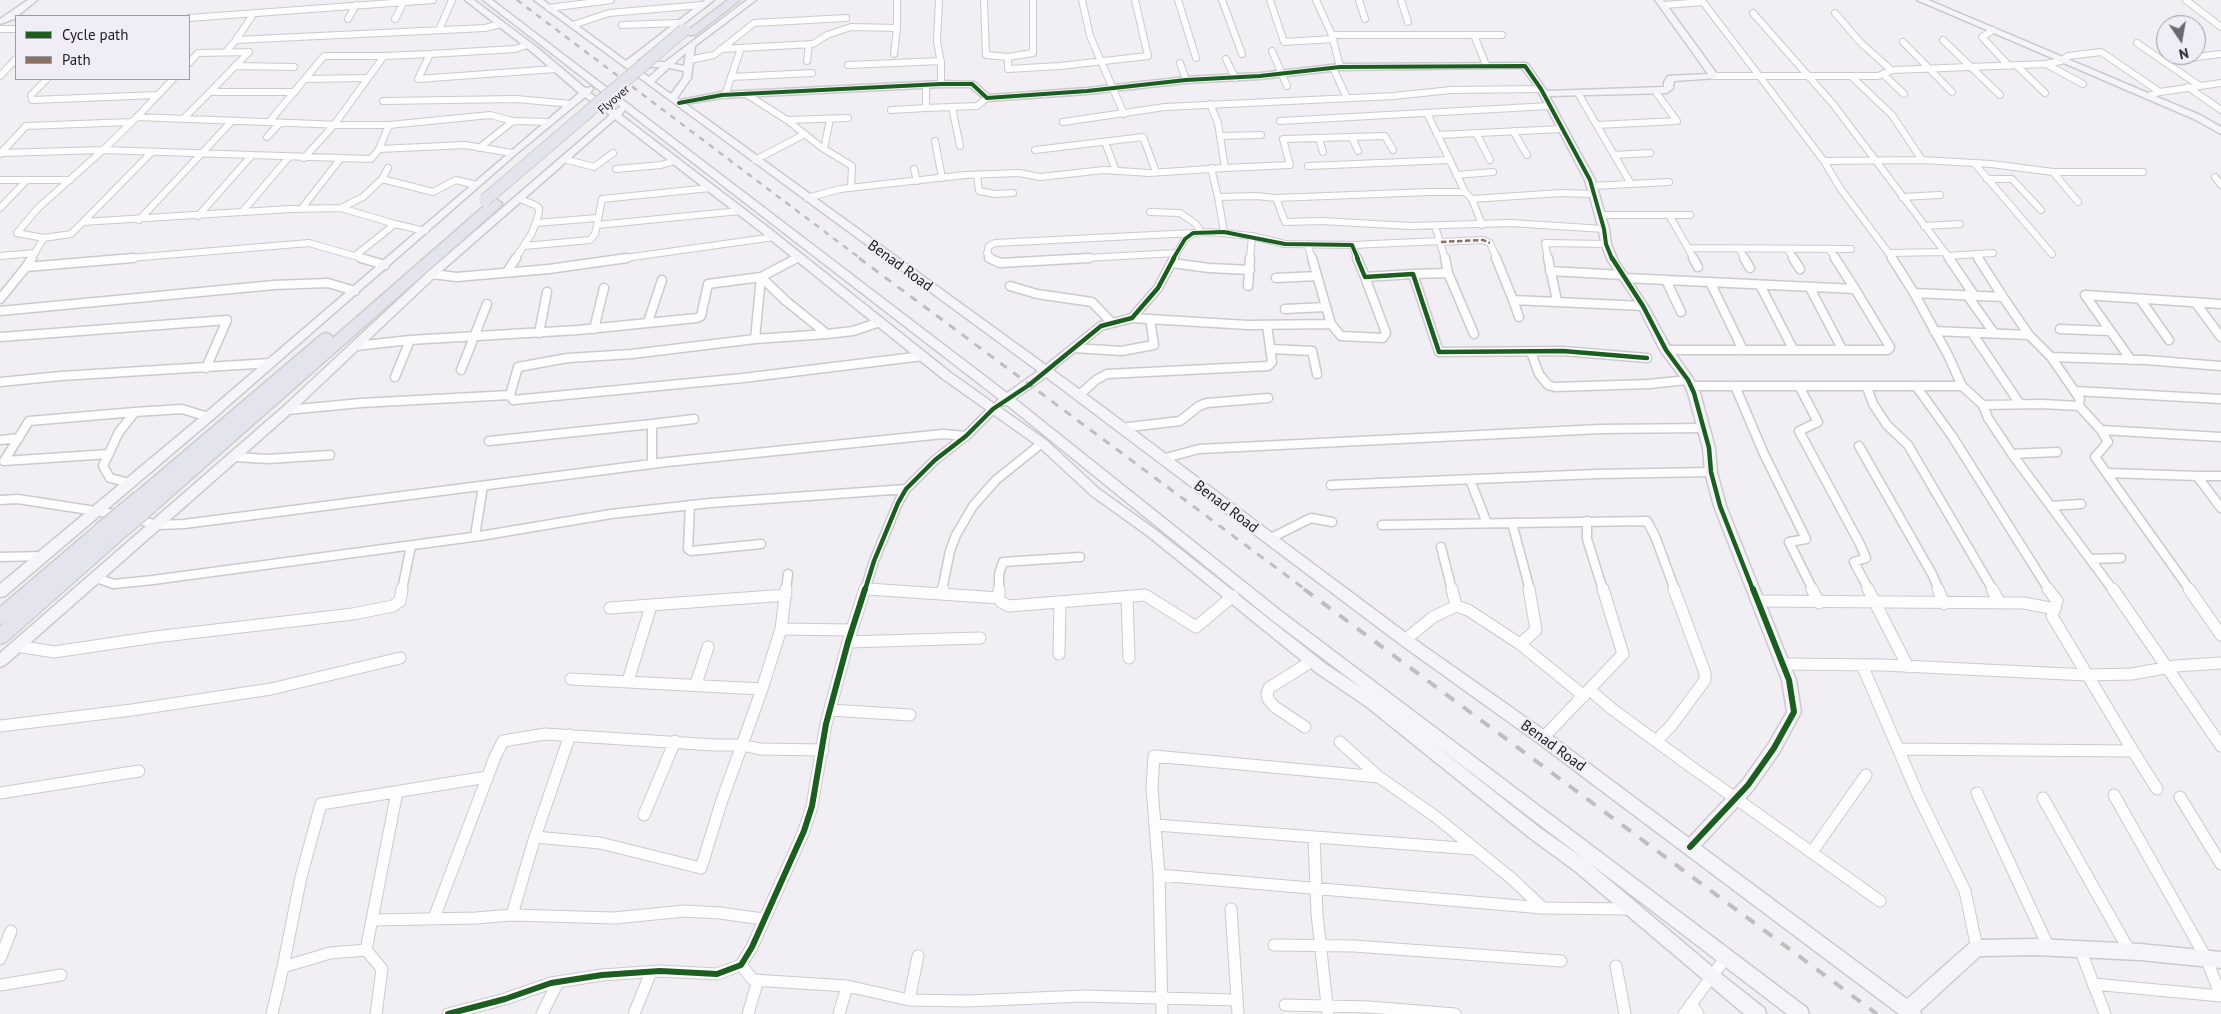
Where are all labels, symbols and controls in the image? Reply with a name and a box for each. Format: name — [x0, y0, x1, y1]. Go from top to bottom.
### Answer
legend — [15, 15, 190, 80]
north arrow — [2156, 15, 2206, 65]
text: Cycle path — [62, 25, 128, 44]
text: N — [2178, 44, 2190, 63]
text: Path — [62, 50, 91, 69]
street label: Flyover — [595, 82, 633, 118]
street label: Benad Road — [864, 236, 936, 296]
street label: Benad Road — [1190, 477, 1262, 537]
street label: Benad Road — [1517, 716, 1589, 776]

